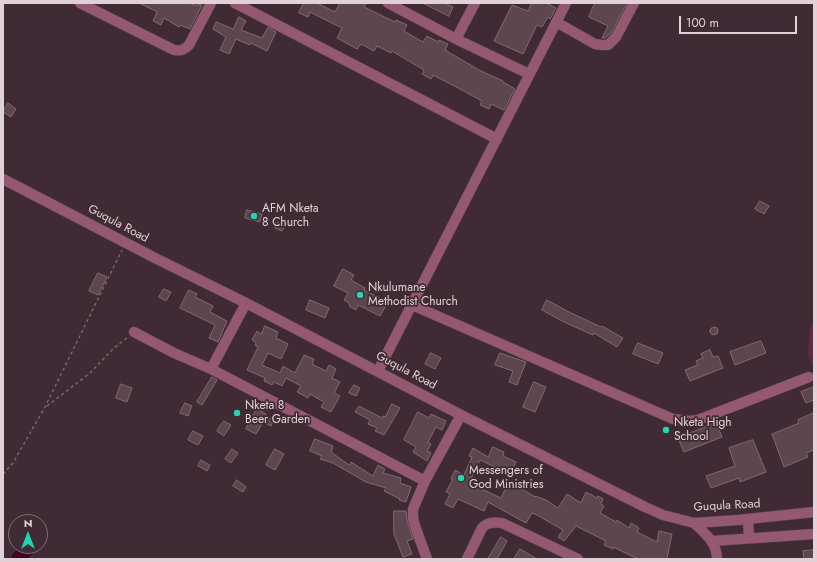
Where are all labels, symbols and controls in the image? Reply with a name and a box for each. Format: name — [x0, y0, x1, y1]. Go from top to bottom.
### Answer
scale bar — [681, 8, 799, 34]
text: 100 m — [686, 14, 719, 32]
street label: Guqula Road — [85, 202, 151, 246]
place label: AFM Nketa 8 Church — [262, 202, 318, 230]
marker: AFM Nketa 8 Church — [249, 211, 259, 221]
place label: Nkulumane Methodist Church — [368, 281, 458, 309]
marker: Nkulumane Methodist Church — [355, 290, 365, 300]
street label: Guqula Road — [373, 349, 439, 393]
place label: Nketa 8 Beer Garden — [245, 399, 310, 427]
marker: Nketa 8 Beer Garden — [232, 408, 242, 418]
place label: Nketa High School — [674, 416, 732, 444]
marker: Nketa High School — [661, 425, 671, 435]
place label: Messengers of God Ministries — [469, 464, 544, 492]
marker: Messengers of God Ministries — [456, 473, 466, 483]
street label: Guqula Road — [693, 497, 761, 515]
north arrow — [8, 514, 48, 554]
text: N — [24, 515, 32, 531]

